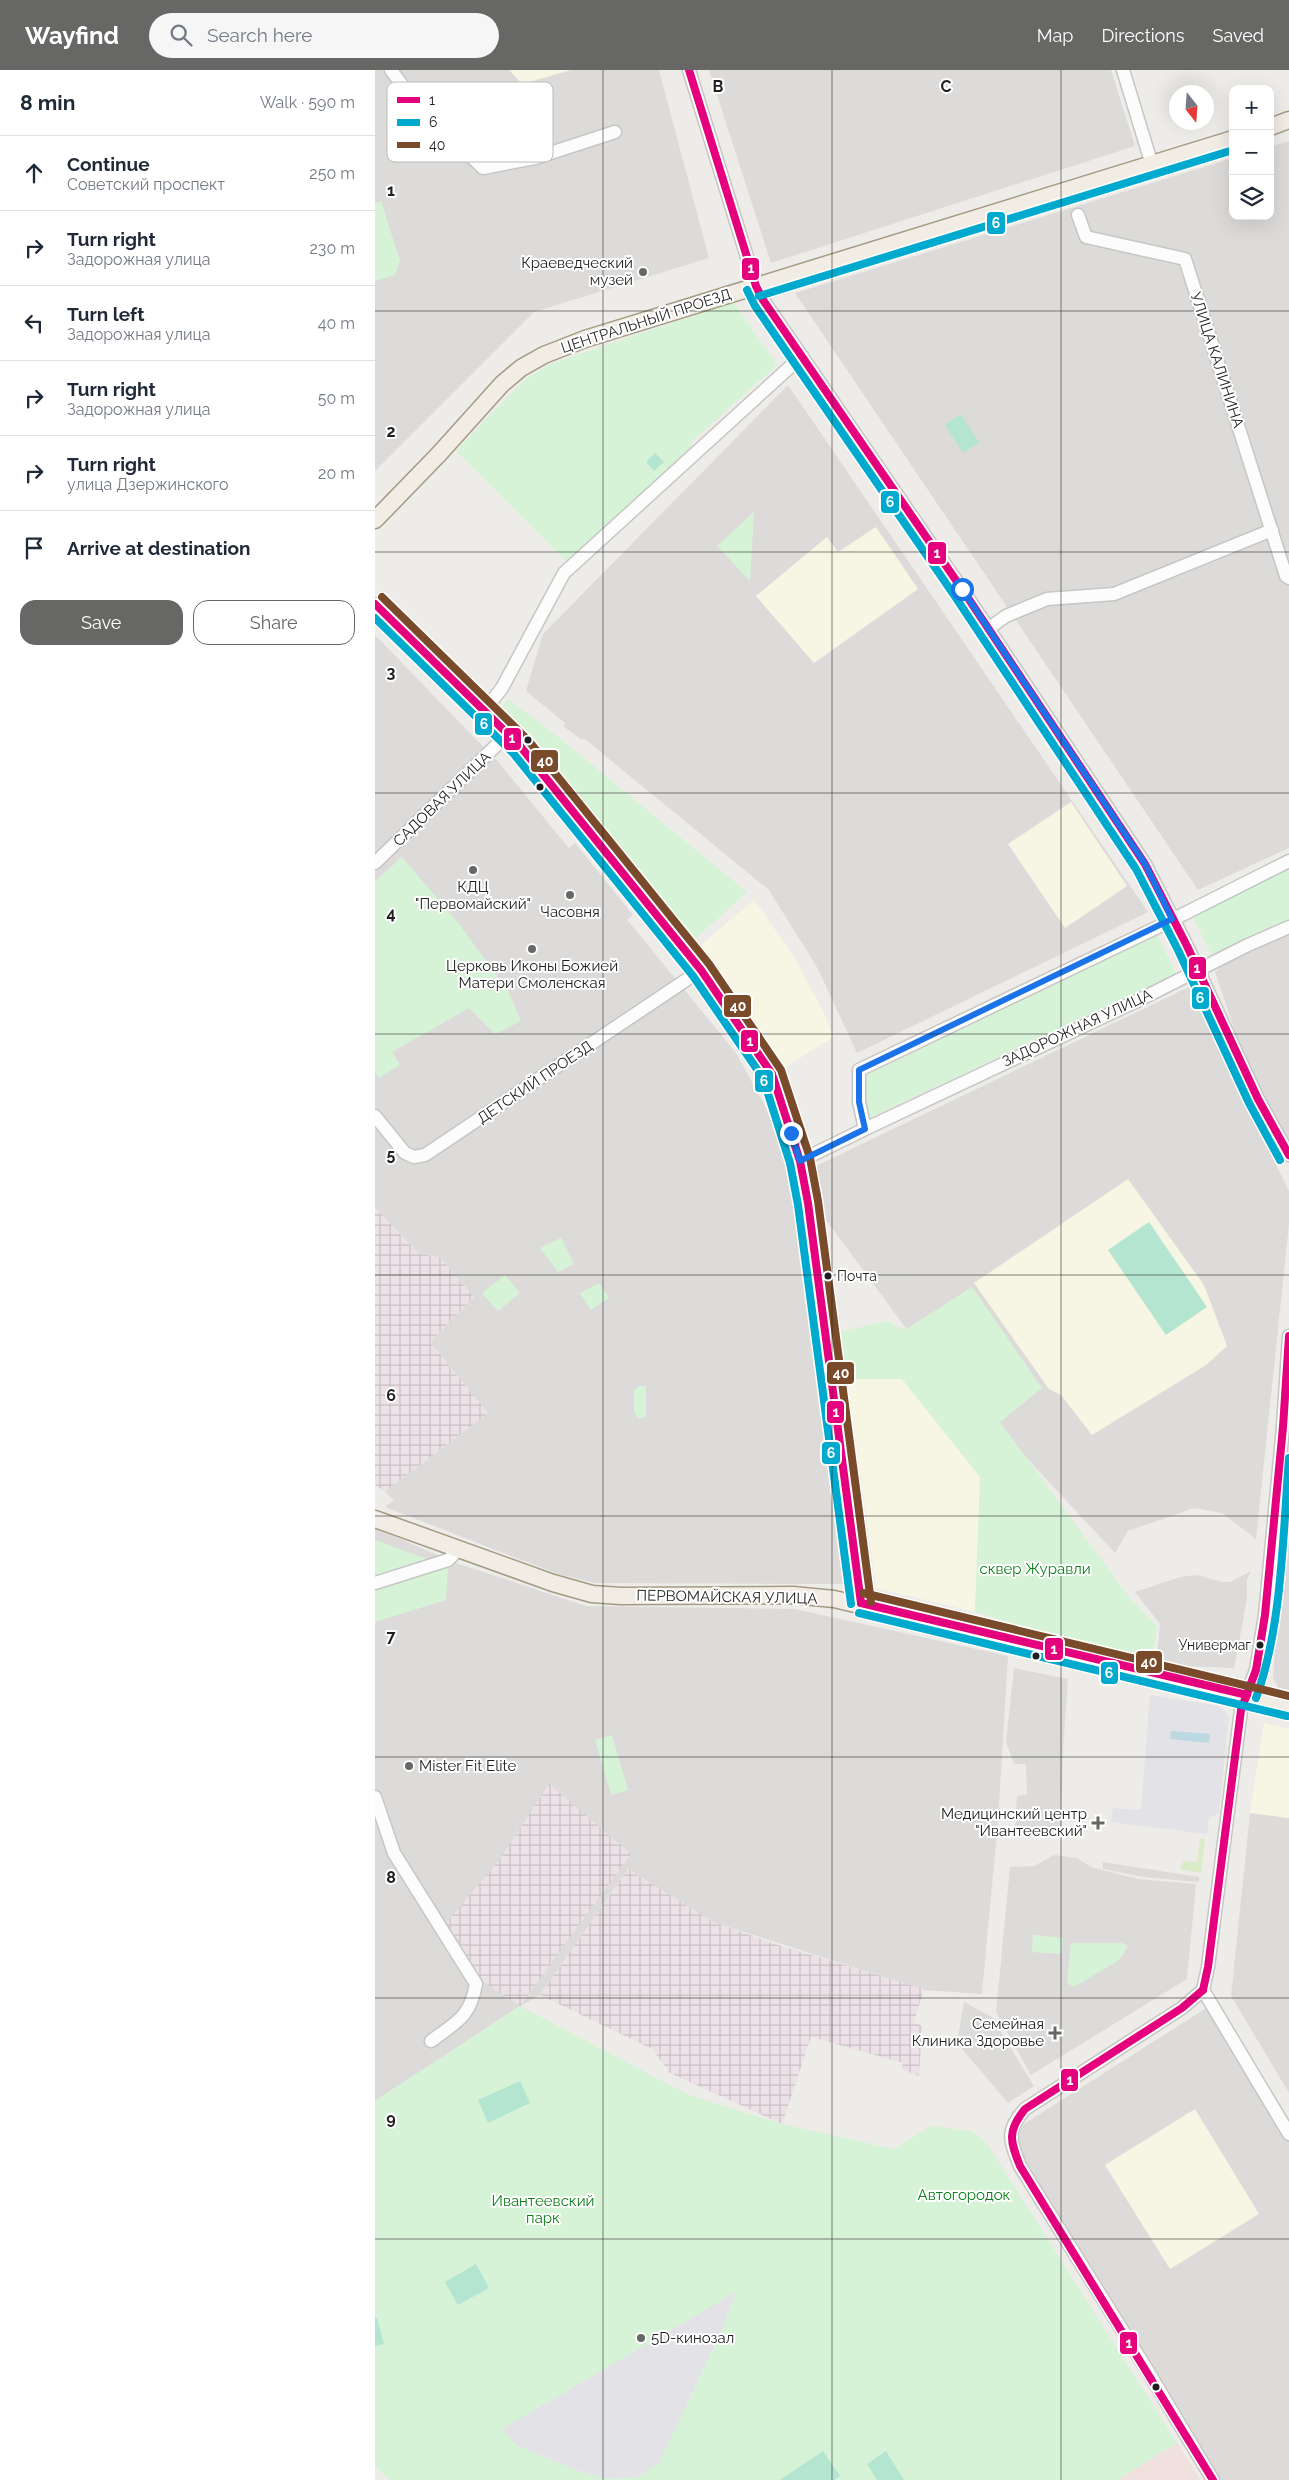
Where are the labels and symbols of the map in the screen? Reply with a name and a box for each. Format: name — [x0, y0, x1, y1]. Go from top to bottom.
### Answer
text: B — [713, 77, 724, 96]
text: C — [941, 77, 952, 96]
legend — [387, 82, 553, 162]
north arrow — [1169, 85, 1214, 130]
text: 1 — [429, 92, 435, 108]
text: 6 — [429, 114, 437, 130]
text: 40 — [429, 137, 445, 153]
text: 1 — [387, 181, 395, 200]
line badge: 6 — [986, 211, 1006, 235]
text: 6 — [992, 215, 1000, 231]
place label: Краеведческий музей — [521, 254, 633, 289]
line badge: 1 — [741, 257, 760, 281]
text: 1 — [748, 260, 755, 276]
marker: Краеведческий музей — [637, 266, 649, 278]
street label: ЦЕНТРАЛЬНЫЙ ПРОЕЗД — [559, 285, 733, 357]
street label: УЛИЦА КАЛИНИНА — [1187, 290, 1247, 430]
text: 2 — [386, 422, 396, 441]
line badge: 6 — [880, 490, 900, 514]
text: 6 — [886, 494, 894, 510]
line badge: 1 — [927, 541, 947, 565]
text: 1 — [934, 545, 941, 561]
route start — [951, 578, 974, 601]
text: 3 — [387, 663, 396, 682]
line badge: 6 — [474, 712, 493, 736]
text: 6 — [480, 716, 488, 732]
line badge: 1 — [503, 727, 522, 751]
text: 1 — [509, 730, 516, 746]
unlabelled marker — [523, 735, 533, 745]
street label: САДОВАЯ УЛИЦА — [389, 748, 495, 850]
line badge: 40 — [530, 749, 559, 773]
text: 40 — [537, 753, 553, 769]
unlabelled marker — [535, 782, 545, 792]
marker: КДЦ "Первомайский" — [467, 864, 479, 876]
place label: КДЦ "Первомайский" — [415, 878, 531, 913]
marker: Часовня — [564, 889, 576, 901]
place label: Часовня — [540, 903, 600, 921]
text: 4 — [386, 904, 396, 923]
marker: Церковь Иконы Божией Матери Смоленская — [526, 943, 538, 955]
line badge: 1 — [1188, 956, 1207, 980]
place label: Церковь Иконы Божией Матери Смоленская — [446, 957, 618, 992]
text: 1 — [1194, 960, 1201, 976]
street label: ЗАДОРОЖНАЯ УЛИЦА — [999, 985, 1155, 1071]
line badge: 6 — [1191, 986, 1210, 1010]
text: 6 — [1196, 990, 1204, 1006]
line badge: 40 — [723, 994, 752, 1018]
text: 40 — [730, 998, 746, 1014]
line badge: 1 — [740, 1029, 759, 1053]
text: 1 — [747, 1033, 754, 1049]
street label: ДЕТСКИЙ ПРОЕЗД — [474, 1037, 596, 1127]
line badge: 6 — [754, 1069, 774, 1093]
text: 6 — [760, 1073, 768, 1089]
route end — [780, 1122, 803, 1145]
text: 5 — [387, 1145, 396, 1164]
place label: Почта — [837, 1268, 877, 1284]
marker: Почта — [823, 1271, 833, 1281]
line badge: 40 — [826, 1361, 855, 1385]
text: 40 — [833, 1365, 849, 1381]
text: 6 — [386, 1386, 396, 1405]
line badge: 1 — [826, 1400, 845, 1424]
text: 1 — [833, 1404, 840, 1420]
line badge: 6 — [821, 1441, 841, 1465]
text: 6 — [827, 1445, 835, 1461]
park label: сквер Журавли — [979, 1560, 1091, 1578]
street label: ПЕРВОМАЙСКАЯ УЛИЦА — [636, 1586, 818, 1608]
text: 7 — [387, 1627, 396, 1646]
line badge: 1 — [1044, 1637, 1064, 1661]
place label: Универмаг — [1178, 1637, 1251, 1653]
marker: Универмаг — [1255, 1640, 1265, 1650]
text: 1 — [1051, 1641, 1058, 1657]
line badge: 40 — [1135, 1650, 1163, 1674]
unlabelled marker — [1031, 1651, 1041, 1661]
text: 40 — [1141, 1654, 1157, 1670]
line badge: 6 — [1100, 1661, 1119, 1685]
text: 6 — [1105, 1665, 1113, 1681]
place label: Mister Fit Elite — [419, 1757, 516, 1775]
marker: Mister Fit Elite — [403, 1760, 415, 1772]
place label: Медицинский центр "Ивантеевский" — [941, 1805, 1087, 1840]
marker: Медицинский центр "Ивантеевский" — [1091, 1816, 1105, 1830]
text: 8 — [386, 1868, 396, 1887]
place label: Семейная Клиника Здоровье — [912, 2015, 1044, 2050]
marker: Семейная Клиника Здоровье — [1048, 2026, 1062, 2040]
line badge: 1 — [1060, 2068, 1079, 2092]
text: 1 — [1067, 2072, 1074, 2088]
text: 9 — [386, 2109, 396, 2128]
park label: Автогородок — [918, 2186, 1011, 2204]
park label: Ивантеевский парк — [492, 2192, 595, 2227]
place label: 5D-кинозал — [651, 2329, 734, 2347]
line badge: 1 — [1119, 2331, 1138, 2355]
marker: 5D-кинозал — [635, 2332, 647, 2344]
text: 1 — [1126, 2335, 1133, 2351]
unlabelled marker — [1151, 2382, 1161, 2392]

